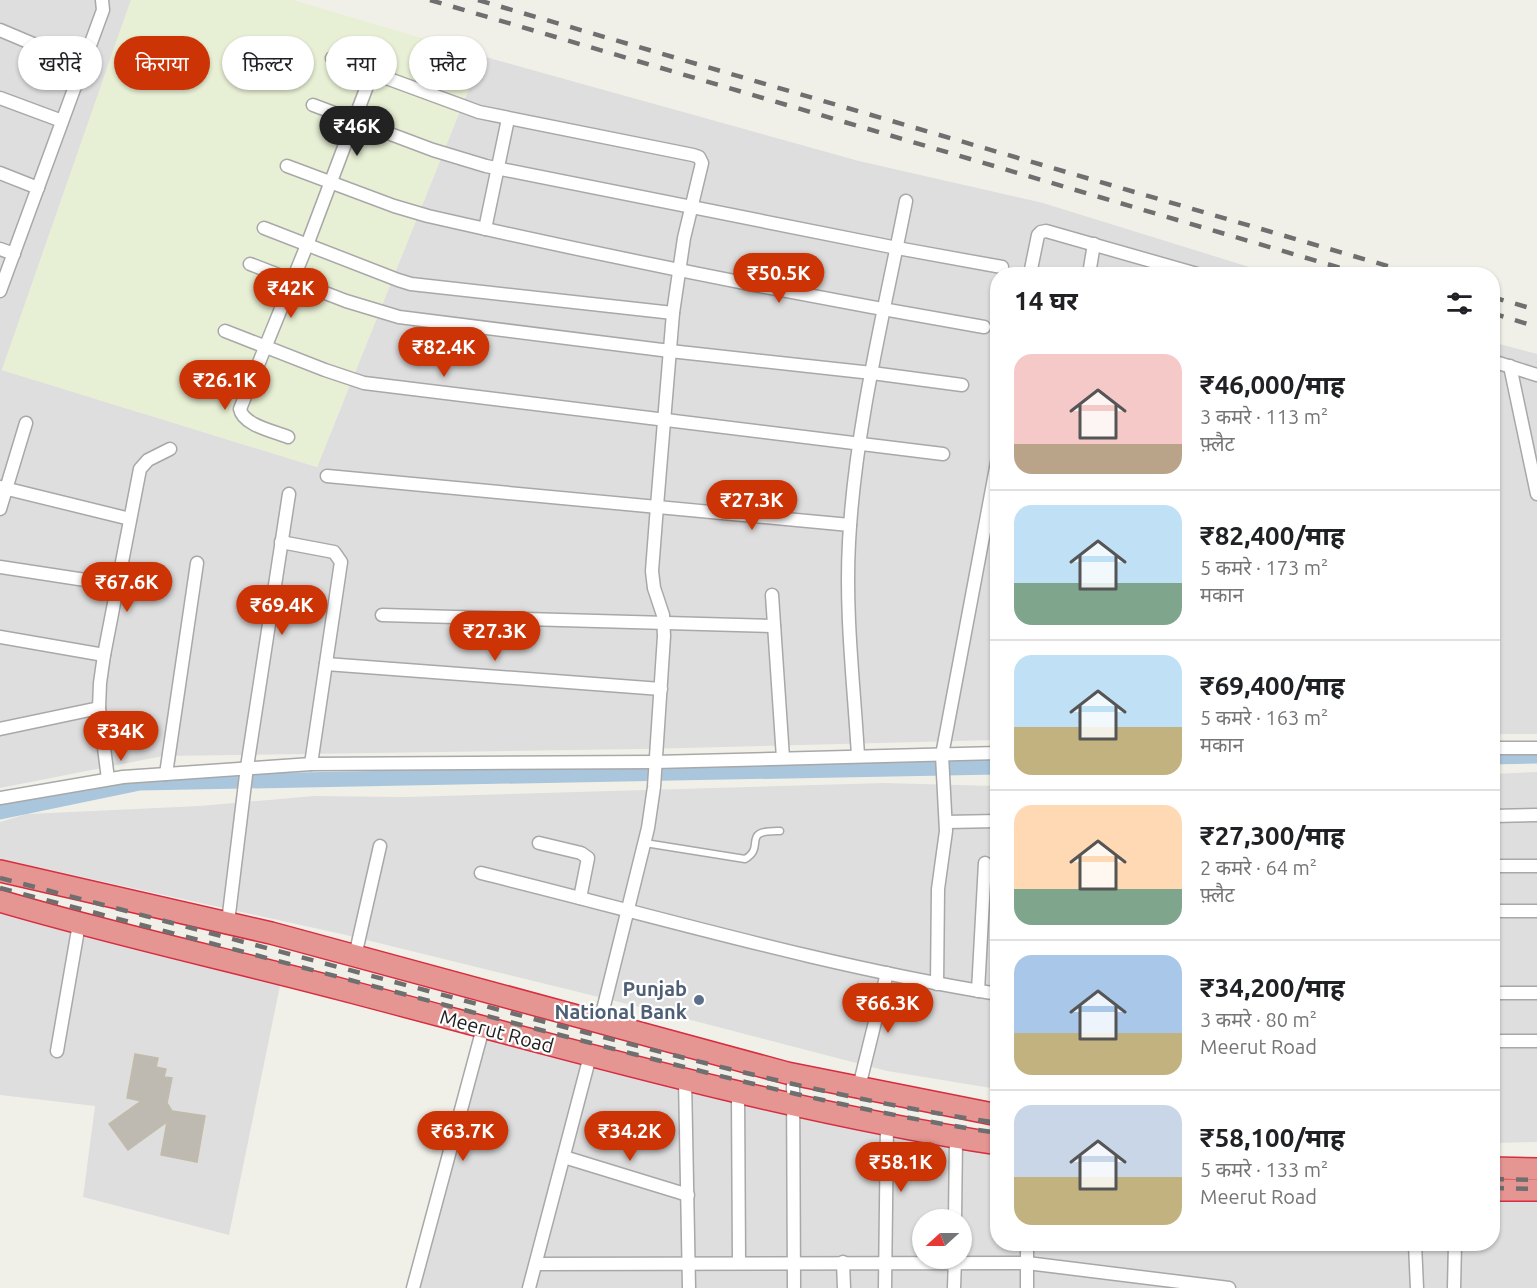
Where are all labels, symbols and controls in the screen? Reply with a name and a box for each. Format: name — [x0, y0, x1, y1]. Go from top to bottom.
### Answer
chip: खरीदें — [18, 36, 102, 90]
chip: किराया — [114, 36, 210, 90]
chip: फ़िल्टर — [222, 36, 314, 90]
chip: नया — [326, 36, 397, 90]
chip: फ़्लैट — [409, 36, 487, 90]
pin: ₹46K — [321, 106, 393, 157]
text: ₹46K — [333, 114, 381, 137]
pin: ₹50.5K — [730, 253, 828, 304]
text: ₹50.5K — [747, 261, 811, 284]
pin: ₹42K — [255, 268, 327, 319]
text: ₹42K — [267, 276, 315, 299]
text: 14 घर — [1014, 286, 1078, 315]
icon: filters — [1443, 287, 1476, 320]
pin: ₹82.4K — [395, 327, 493, 378]
text: ₹82.4K — [412, 335, 476, 358]
pin: ₹26.1K — [176, 360, 274, 411]
text: ₹26.1K — [193, 368, 257, 391]
text: ₹46,000/माह — [1200, 370, 1345, 399]
icon: home — [1062, 378, 1134, 450]
text: 3 कमरे · 113 m² — [1200, 405, 1328, 428]
text: फ़्लैट — [1200, 432, 1235, 455]
pin: ₹27.3K — [703, 480, 801, 531]
text: ₹27.3K — [720, 488, 784, 511]
text: ₹82,400/माह — [1200, 521, 1345, 550]
icon: home — [1062, 529, 1134, 601]
text: 5 कमरे · 173 m² — [1200, 556, 1328, 579]
pin: ₹67.6K — [78, 562, 176, 613]
text: ₹67.6K — [95, 570, 159, 593]
text: मकान — [1200, 583, 1244, 606]
pin: ₹69.4K — [233, 585, 331, 636]
text: ₹69.4K — [250, 593, 314, 616]
pin: ₹27.3K — [446, 611, 544, 662]
text: ₹27.3K — [463, 619, 527, 642]
text: ₹69,400/माह — [1200, 671, 1345, 700]
icon: home — [1062, 679, 1134, 751]
text: 5 कमरे · 163 m² — [1200, 706, 1328, 729]
pin: ₹34K — [85, 711, 157, 762]
text: ₹34K — [97, 719, 145, 742]
text: मकान — [1200, 733, 1244, 756]
text: ₹27,300/माह — [1200, 821, 1345, 850]
icon: home — [1062, 829, 1134, 901]
text: 2 कमरे · 64 m² — [1200, 856, 1317, 879]
text: फ़्लैट — [1200, 883, 1235, 906]
text: ₹34,200/माह — [1200, 973, 1345, 1002]
place label: Punjab National Bank — [555, 977, 687, 1023]
icon: home — [1062, 979, 1134, 1051]
pin: ₹66.3K — [839, 983, 937, 1034]
text: ₹66.3K — [856, 991, 920, 1014]
marker: Punjab National Bank — [692, 993, 706, 1007]
street label: Meerut Road — [438, 1005, 556, 1057]
text: 3 कमरे · 80 m² — [1200, 1008, 1317, 1031]
text: Meerut Road — [1200, 1035, 1317, 1058]
pin: ₹63.7K — [414, 1111, 512, 1162]
pin: ₹34.2K — [581, 1111, 679, 1162]
text: ₹63.7K — [431, 1119, 495, 1142]
text: ₹34.2K — [598, 1119, 662, 1142]
text: ₹58,100/माह — [1200, 1123, 1345, 1152]
icon: home — [1062, 1129, 1134, 1201]
pin: ₹58.1K — [852, 1142, 950, 1193]
text: ₹58.1K — [869, 1150, 933, 1173]
text: 5 कमरे · 133 m² — [1200, 1158, 1328, 1181]
text: Meerut Road — [1200, 1185, 1317, 1208]
north arrow — [912, 1209, 972, 1269]
map controls — [912, 1209, 972, 1269]

